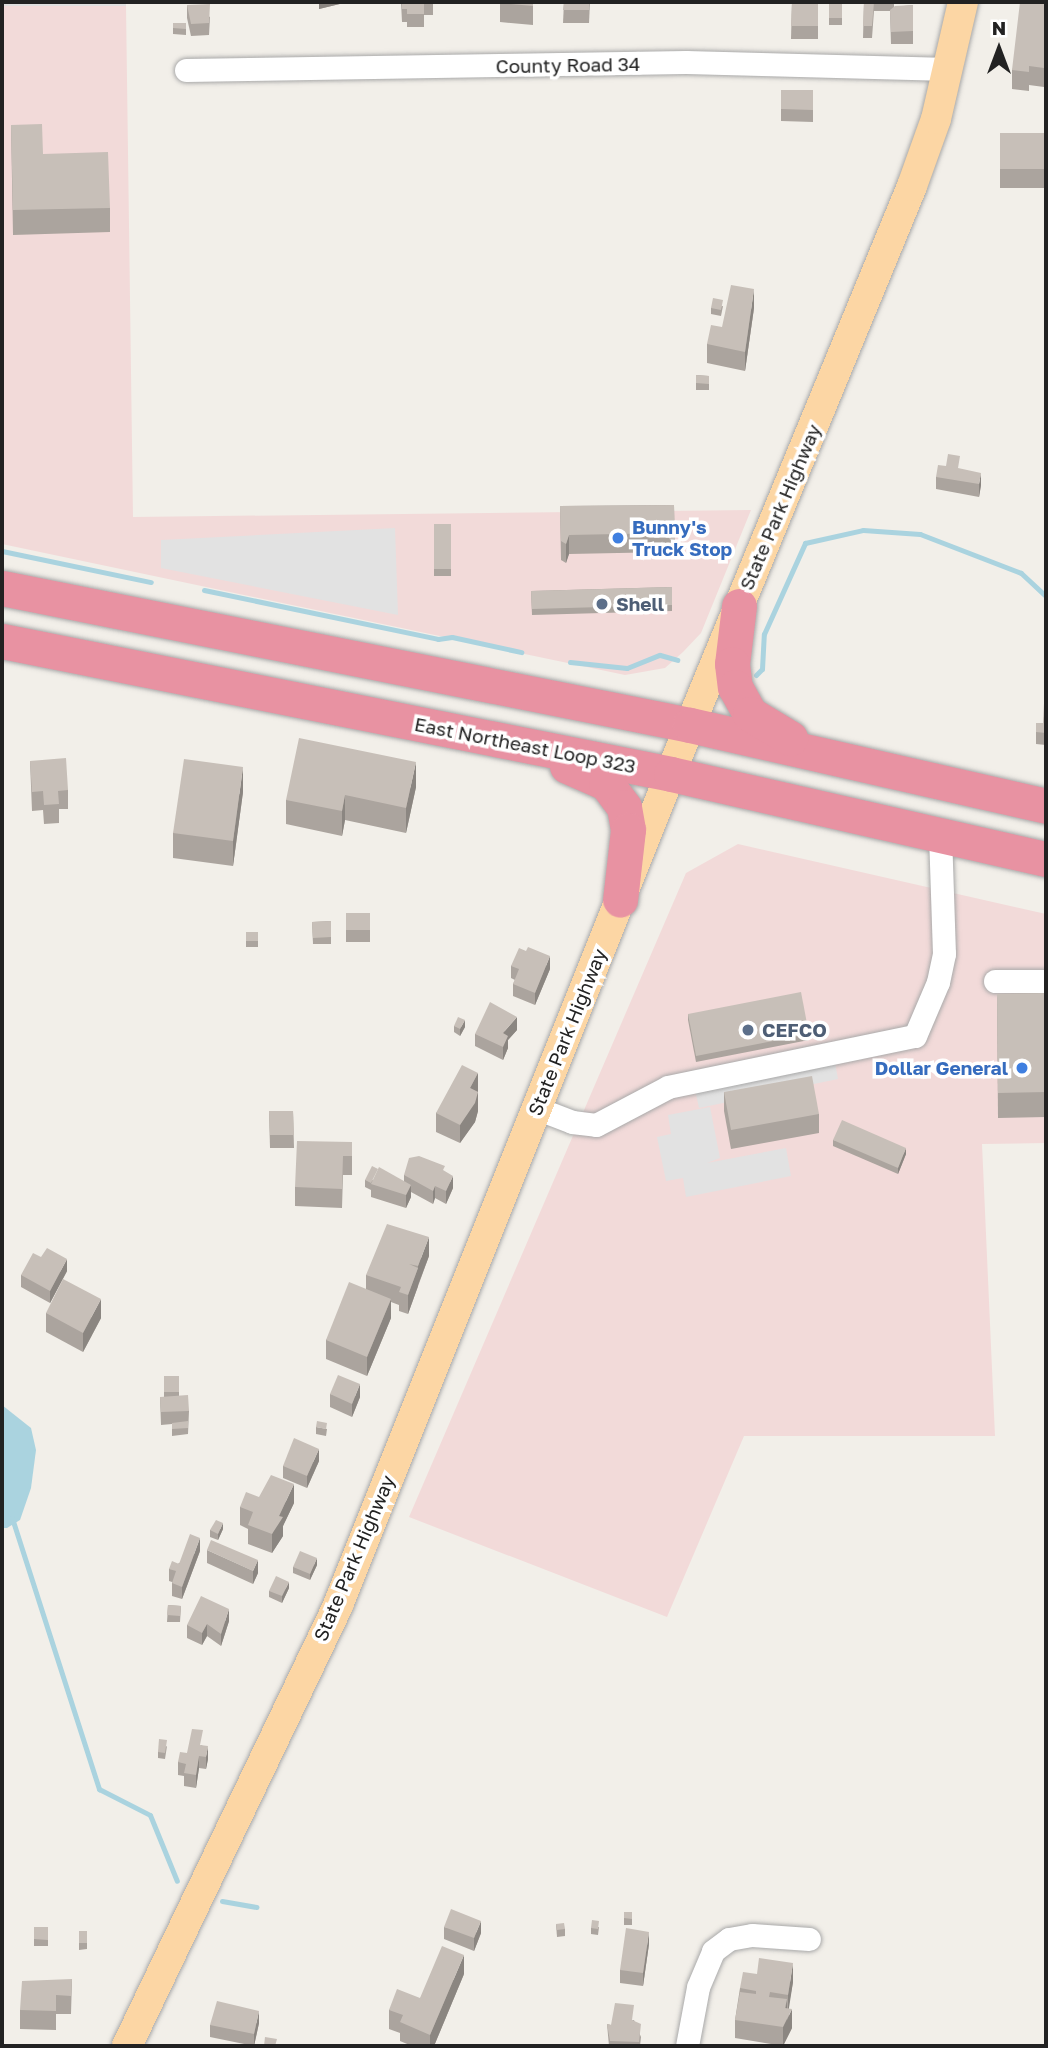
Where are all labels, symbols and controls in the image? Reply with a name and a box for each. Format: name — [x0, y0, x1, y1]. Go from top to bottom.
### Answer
north arrow — [964, 14, 1034, 84]
text: N — [992, 16, 1006, 39]
street label: County Road 34 — [495, 52, 641, 78]
street label: State Park Highway — [735, 421, 825, 593]
place label: Bunny's Truck Stop — [632, 516, 732, 560]
marker: Bunny's Truck Stop — [610, 530, 626, 546]
place label: Shell — [616, 593, 664, 615]
marker: Shell — [594, 596, 610, 612]
street label: East Northeast Loop 323 — [413, 712, 637, 778]
street label: State Park Highway — [523, 945, 611, 1119]
place label: CEFCO — [762, 1019, 827, 1041]
marker: CEFCO — [740, 1022, 756, 1038]
place label: Dollar General — [875, 1057, 1008, 1079]
marker: Dollar General — [1014, 1060, 1030, 1076]
street label: State Park Highway — [309, 1472, 399, 1644]

